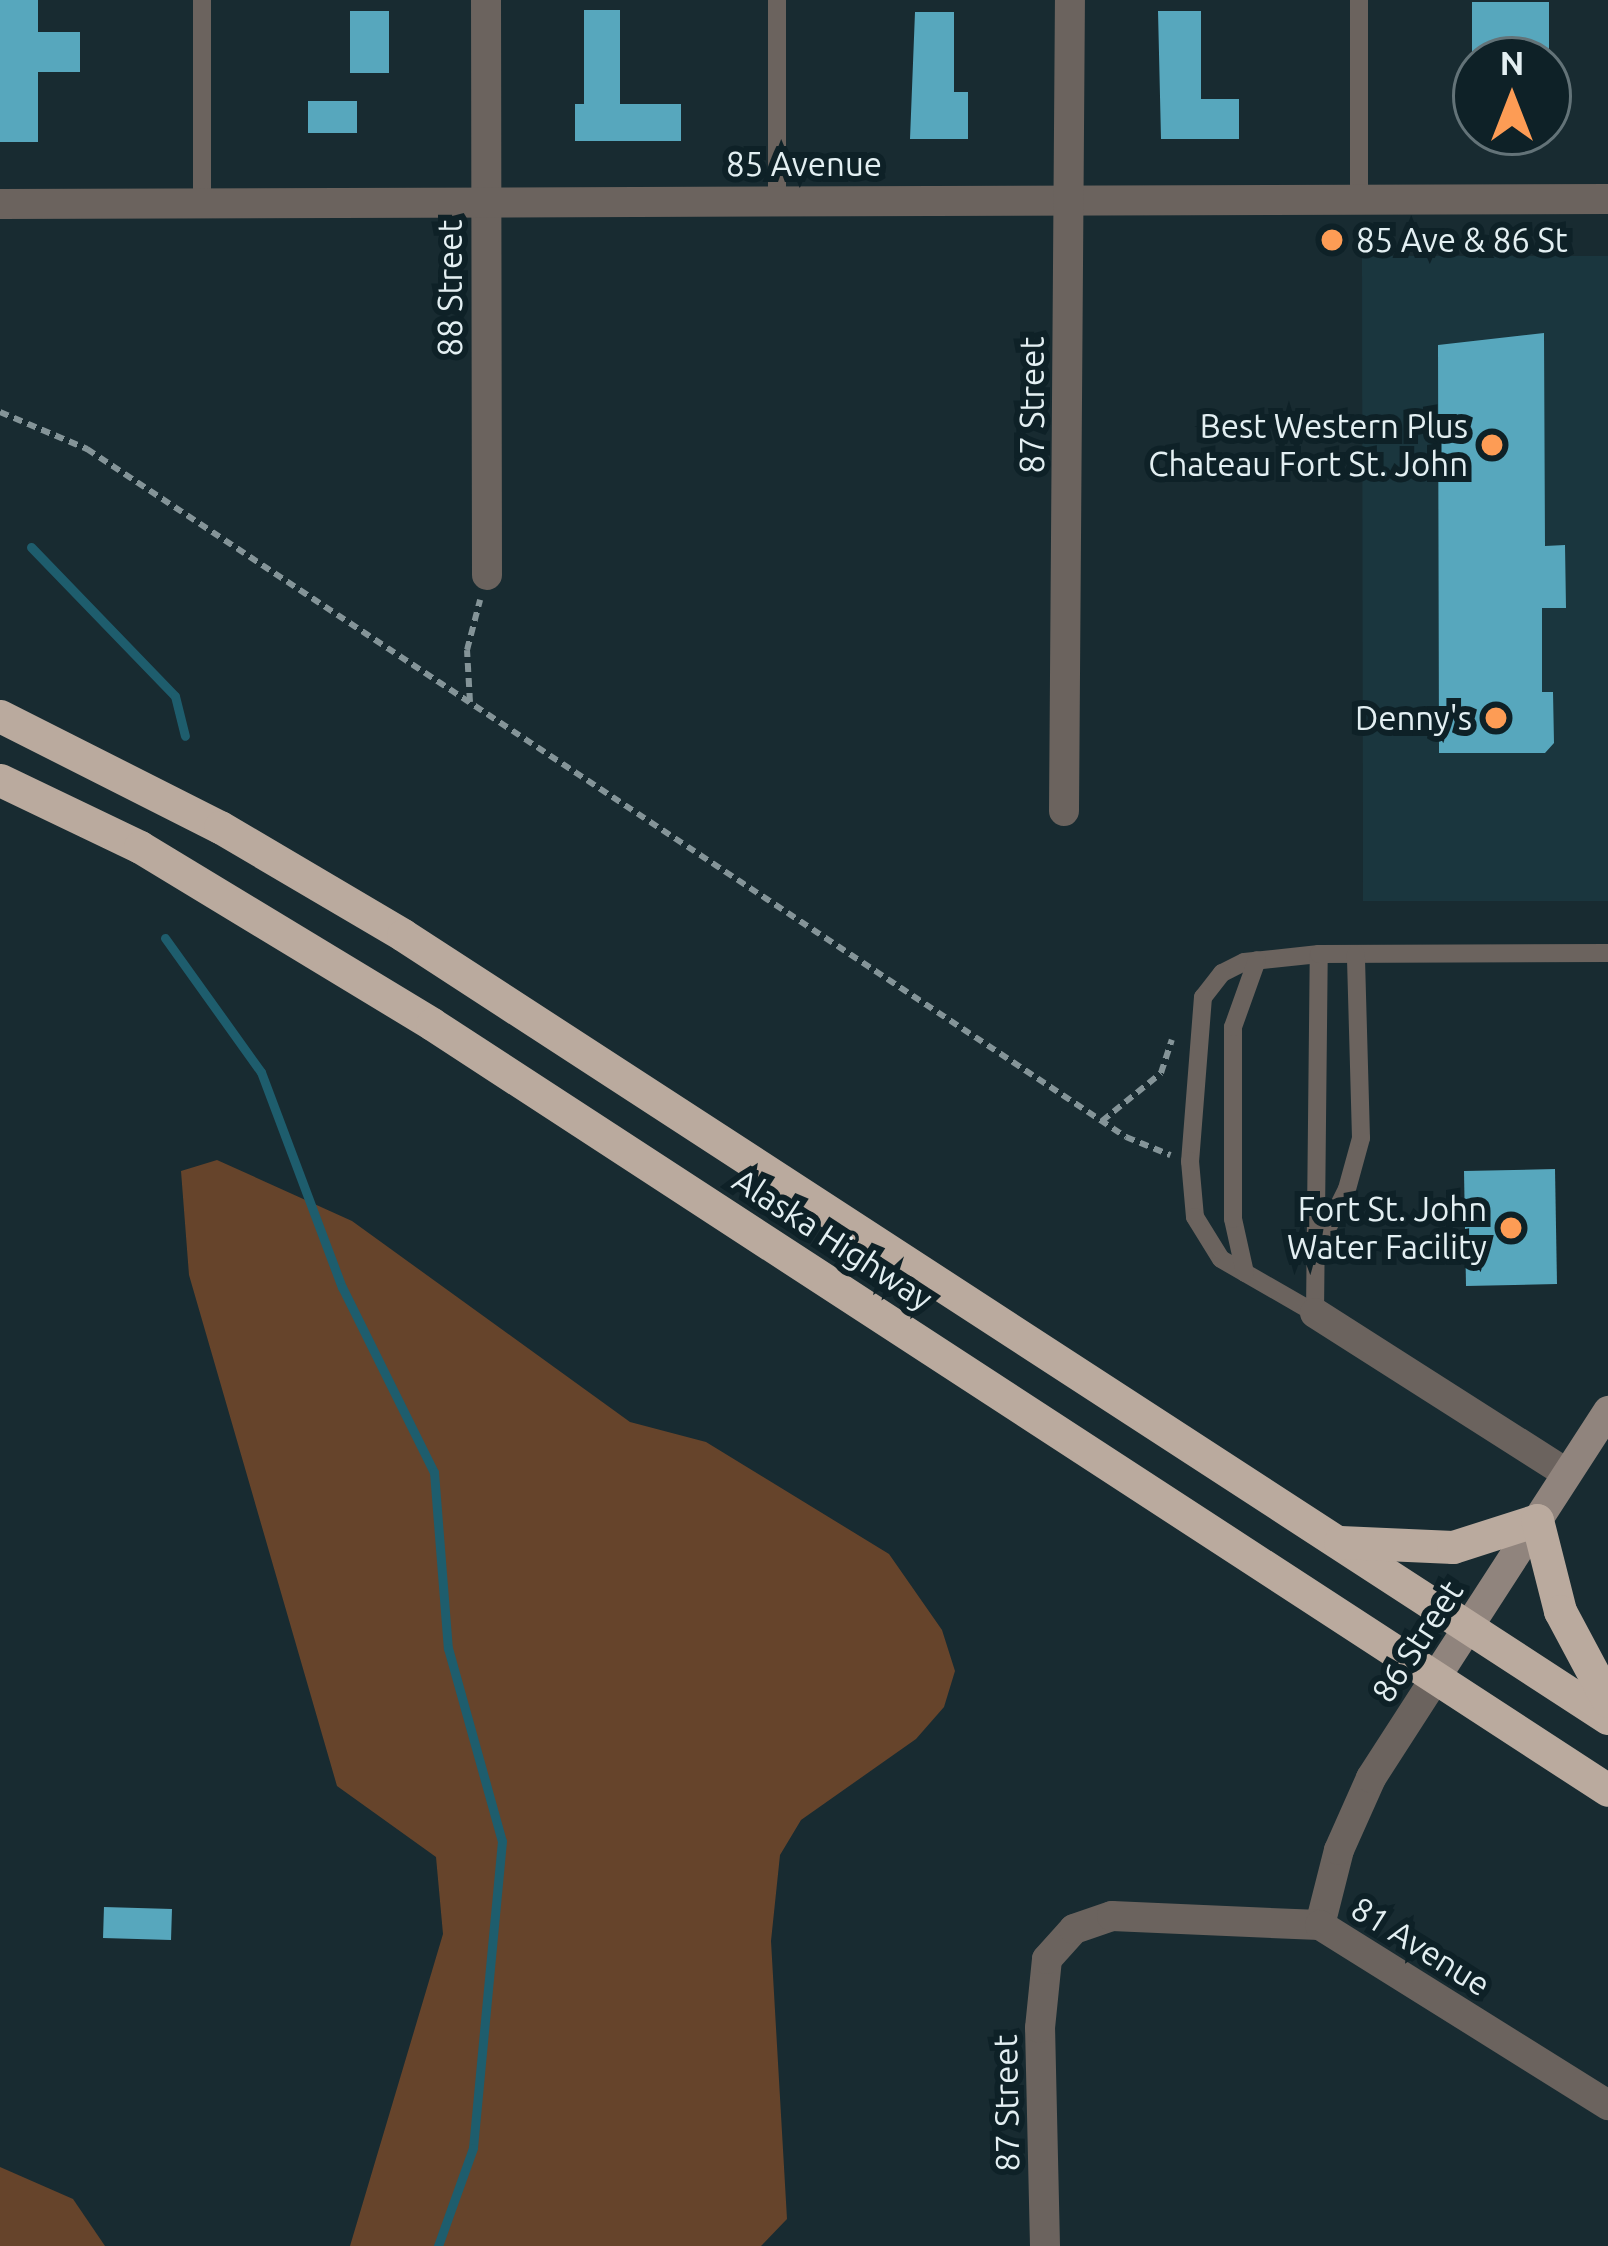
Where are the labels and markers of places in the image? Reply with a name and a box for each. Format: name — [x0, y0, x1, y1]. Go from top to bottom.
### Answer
place label: 85 Ave & 86 St — [1356, 220, 1568, 260]
marker: 85 Ave & 86 St — [1319, 227, 1345, 253]
place label: Best Western Plus Chateau Fort St. John — [1148, 406, 1468, 484]
marker: Best Western Plus Chateau Fort St. John — [1479, 432, 1505, 458]
place label: Denny's — [1355, 698, 1472, 738]
marker: Denny's — [1483, 705, 1509, 731]
place label: Fort St. John Water Facility — [1287, 1189, 1487, 1267]
marker: Fort St. John Water Facility — [1498, 1215, 1524, 1241]

